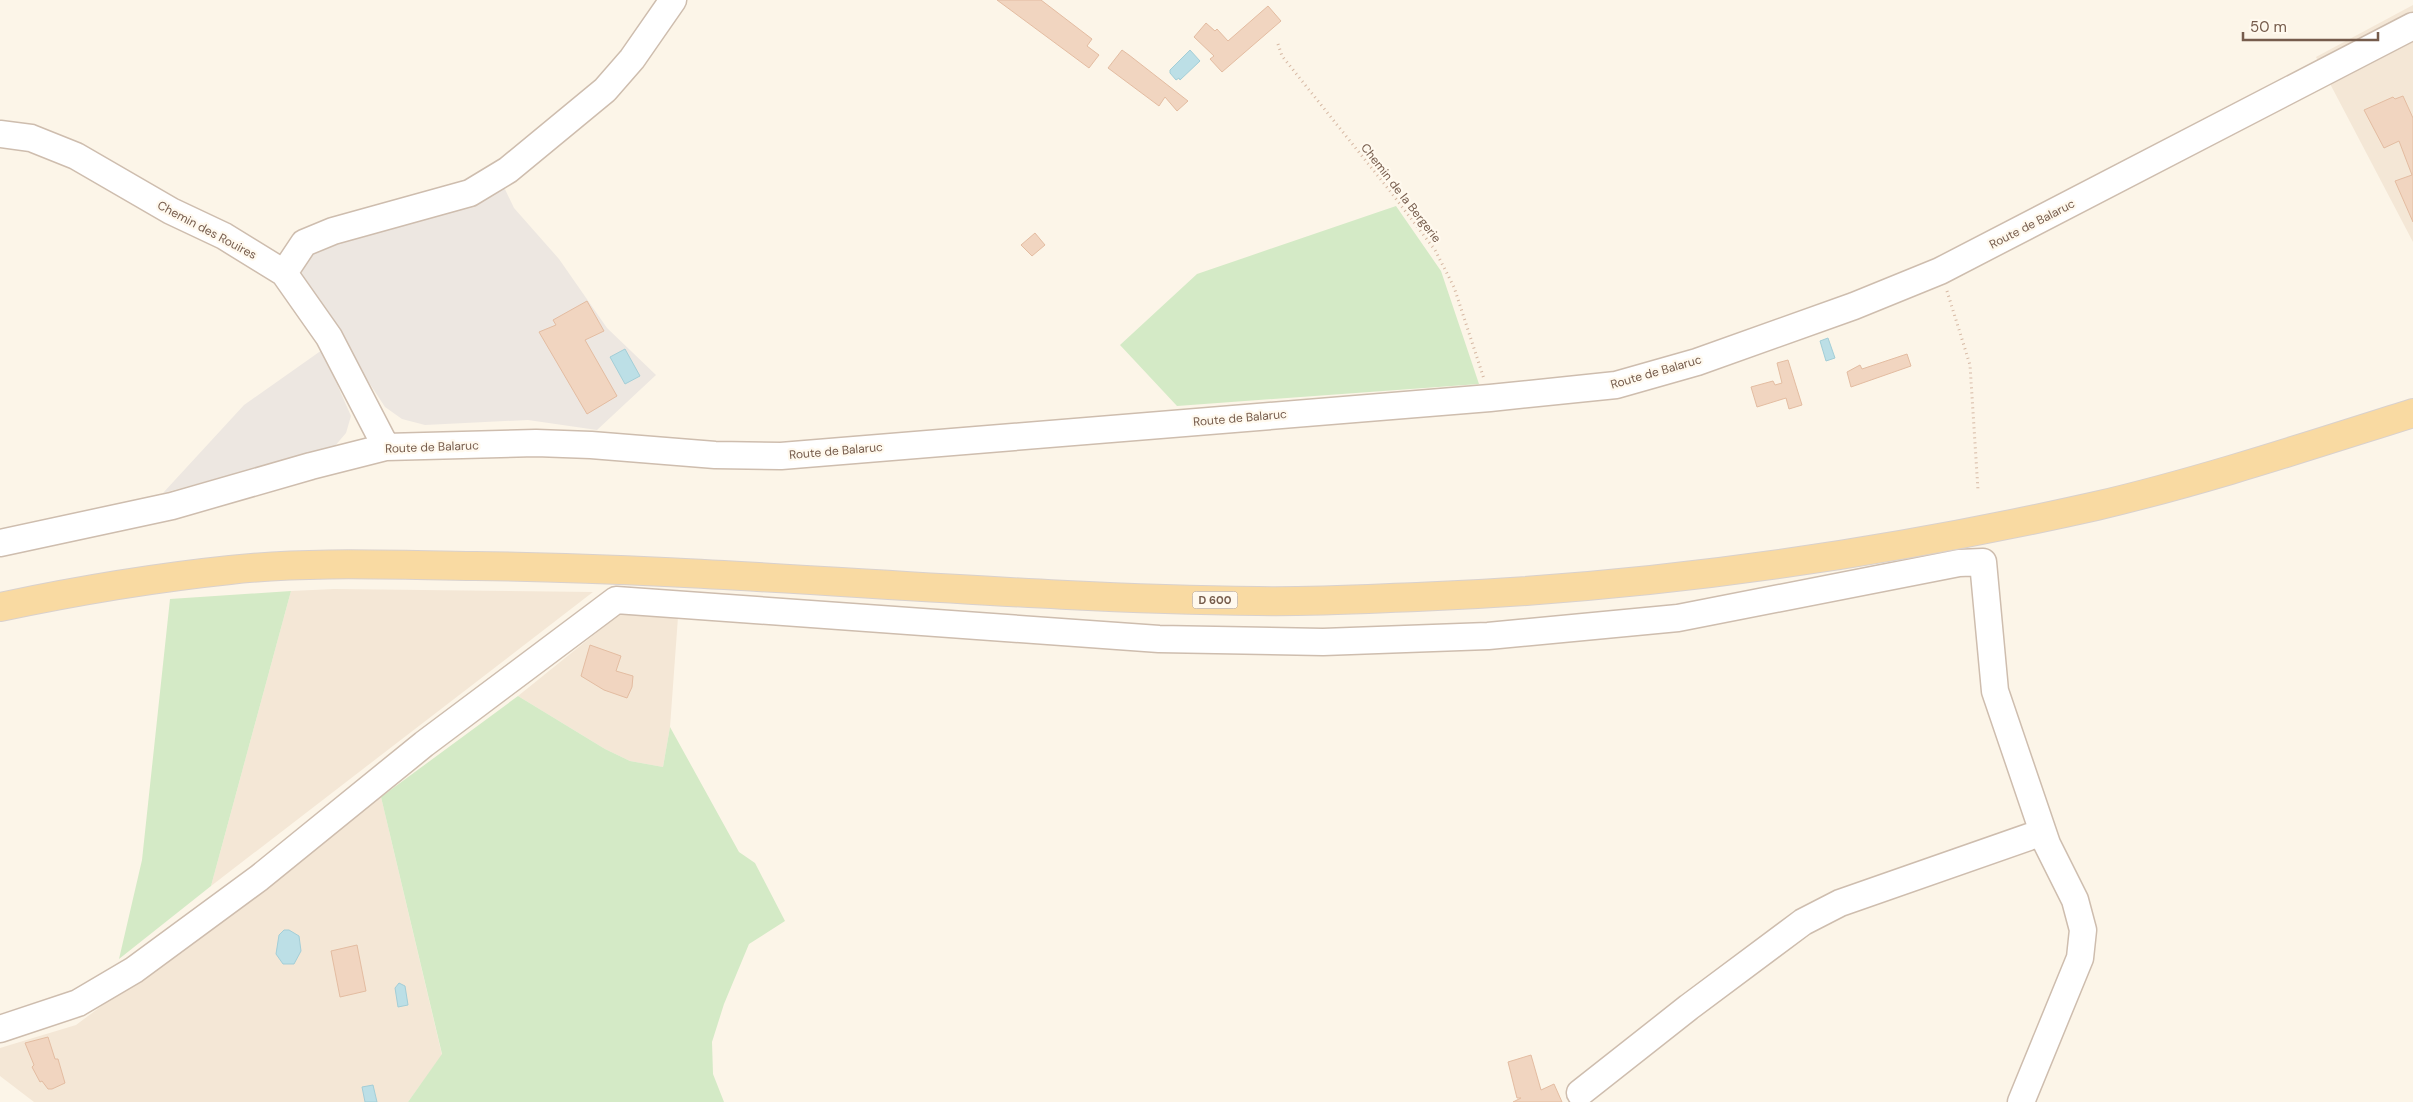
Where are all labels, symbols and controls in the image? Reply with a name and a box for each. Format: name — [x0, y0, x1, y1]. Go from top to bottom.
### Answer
scale bar — [2243, 10, 2378, 42]
text: 50 m — [2250, 17, 2287, 37]
street label: Chemin de la Bergerie — [1357, 140, 1445, 246]
street label: Route de Balaruc — [1986, 195, 2078, 252]
street label: Chemin des Rouires — [155, 197, 259, 263]
street label: Route de Balaruc — [1609, 351, 1704, 393]
street label: Route de Balaruc — [1192, 406, 1288, 430]
street label: Route de Balaruc — [385, 437, 479, 457]
street label: Route de Balaruc — [788, 439, 884, 463]
road number: D 600 — [1192, 592, 1238, 608]

